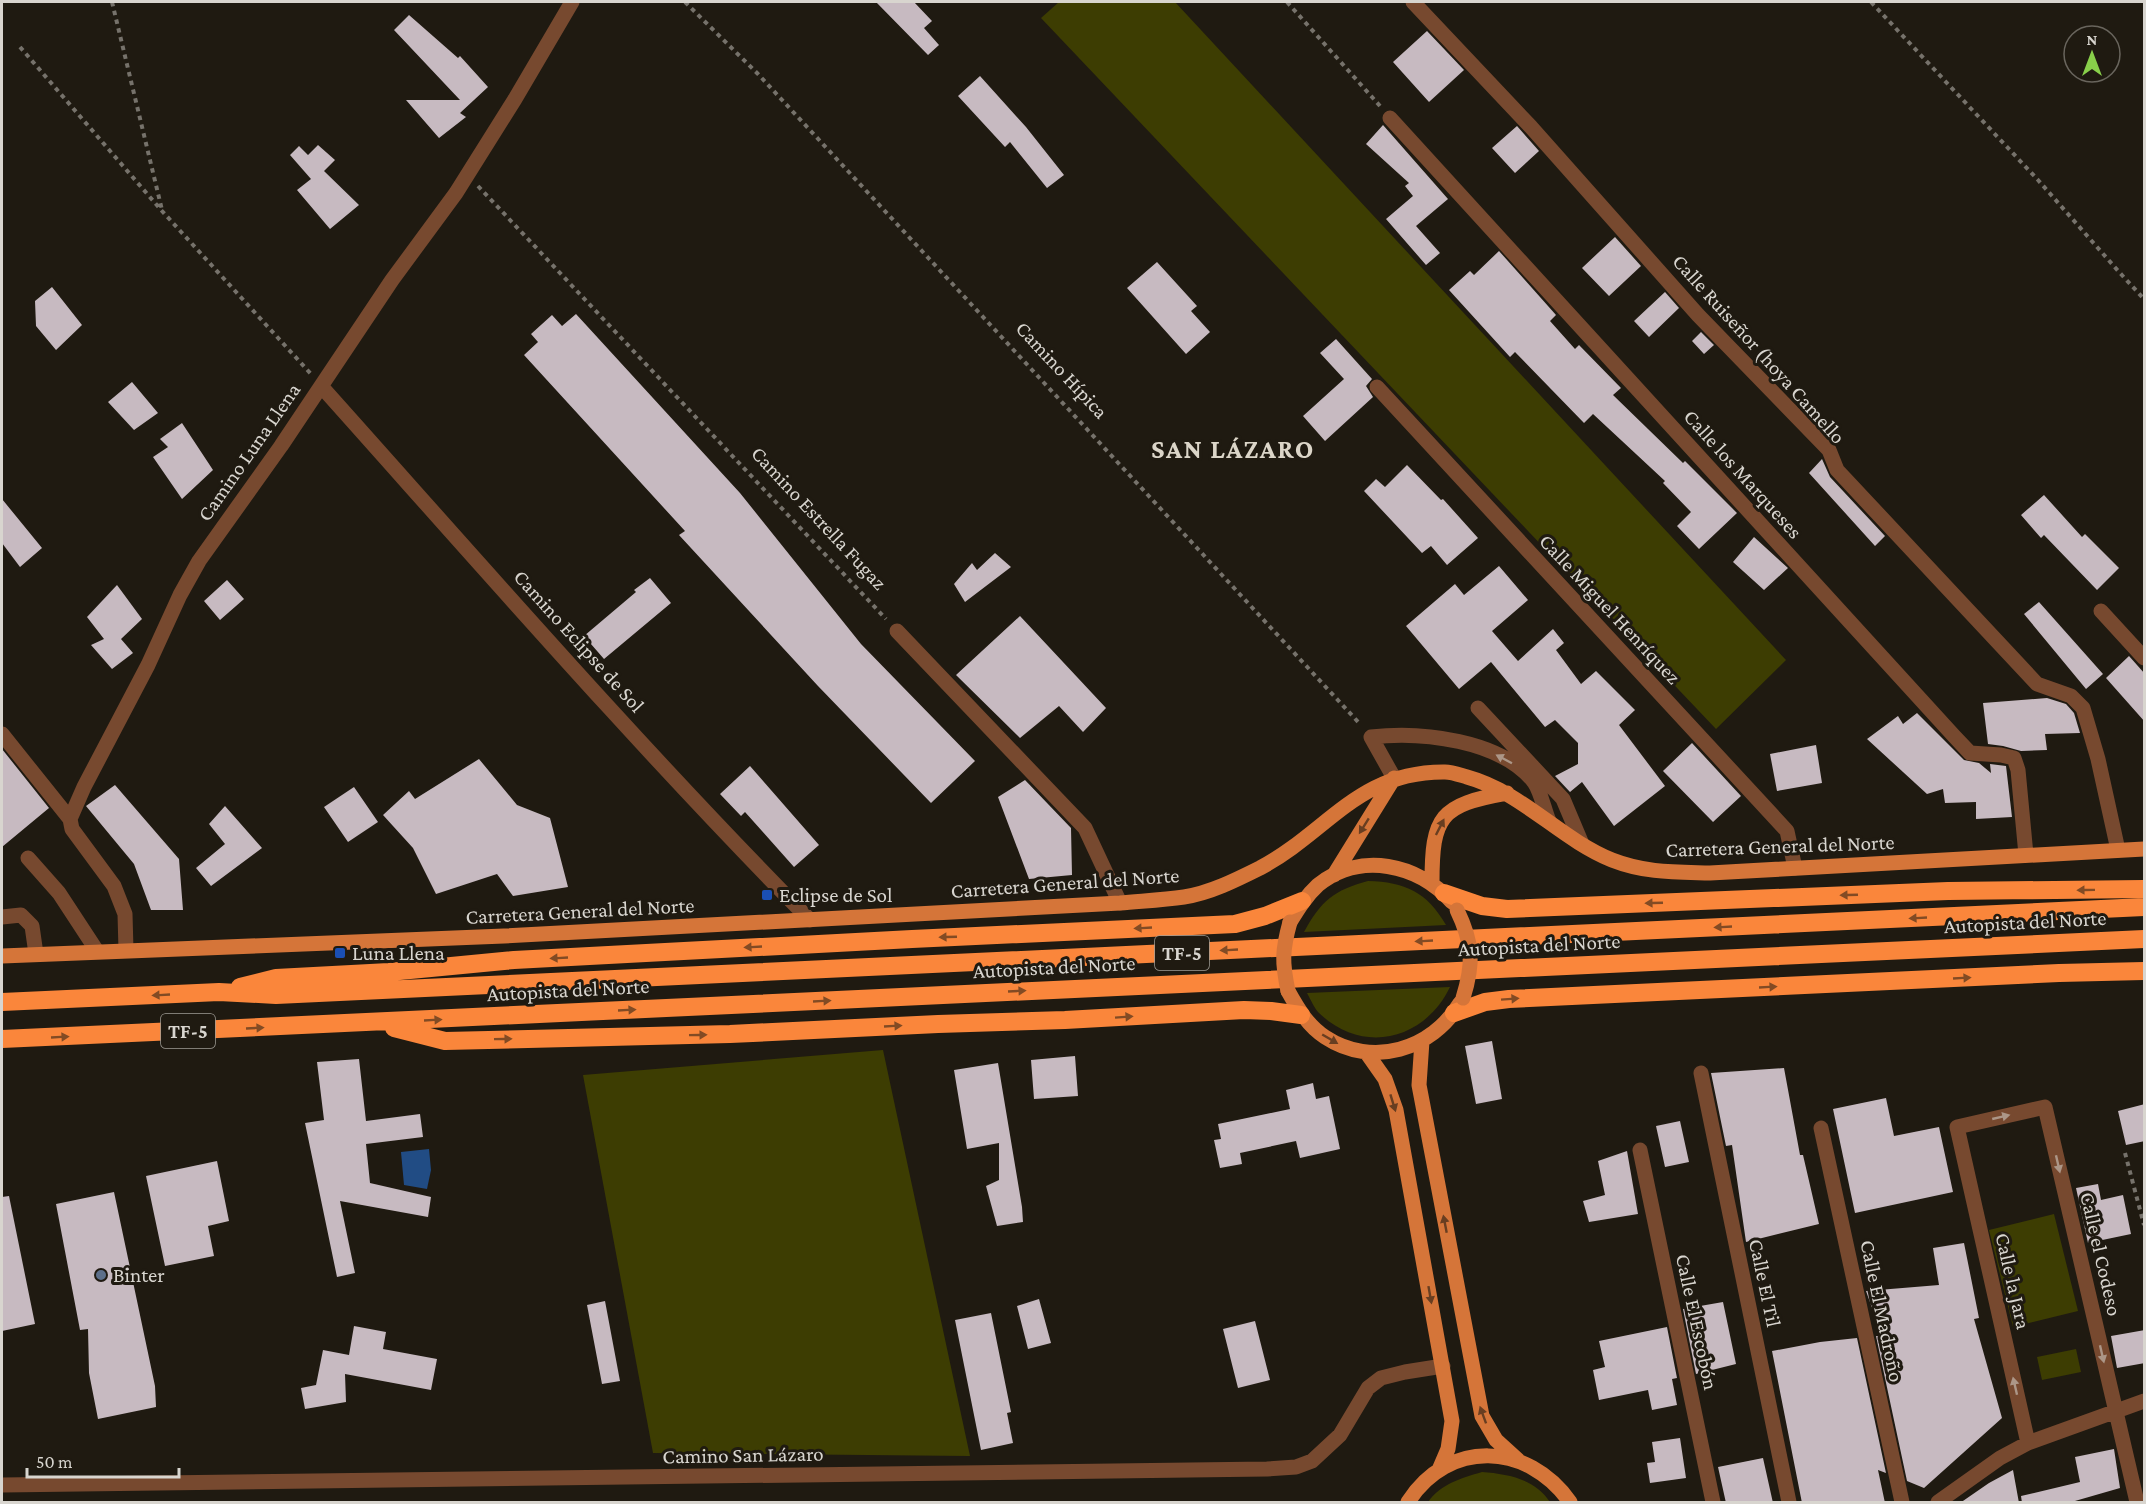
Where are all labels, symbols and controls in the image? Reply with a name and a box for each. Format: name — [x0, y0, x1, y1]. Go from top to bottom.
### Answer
north arrow — [2062, 24, 2122, 84]
text: N — [2087, 31, 2098, 48]
street label: Calle Ruiseñor (hoya Camello — [1668, 249, 1850, 449]
street label: Camino Hípica — [1011, 316, 1113, 424]
street label: Camino Luna Llena — [193, 378, 306, 526]
street label: Calle los Marqueses — [1679, 405, 1807, 543]
district label: SAN LÁZARO — [1151, 434, 1315, 464]
street label: Camino Estrella Fugaz — [746, 441, 892, 595]
street label: Calle Miguel Henríquez — [1534, 529, 1686, 689]
street label: Camino Eclipse de Sol — [509, 565, 649, 717]
one-way arrow — [1495, 754, 1512, 764]
one-way arrow — [1358, 818, 1369, 834]
one-way arrow — [1435, 818, 1445, 835]
street label: Carretera General del Norte — [1665, 830, 1895, 862]
street label: Carretera General del Norte — [950, 863, 1180, 903]
place label: Eclipse de Sol — [779, 883, 892, 907]
one-way arrow — [2077, 885, 2096, 895]
marker: Eclipse de Sol — [760, 888, 774, 902]
one-way arrow — [1840, 891, 1859, 900]
street label: Carretera General del Norte — [465, 893, 695, 929]
one-way arrow — [1645, 899, 1664, 908]
street label: Autopista del Norte — [1943, 906, 2107, 938]
one-way arrow — [1909, 913, 1928, 922]
one-way arrow — [1714, 923, 1733, 932]
one-way arrow — [1133, 924, 1152, 933]
street label: Autopista del Norte — [1457, 929, 1621, 961]
one-way arrow — [939, 932, 958, 942]
road number: TF-5 — [1155, 936, 1209, 970]
one-way arrow — [1414, 936, 1433, 946]
place label: Luna Llena — [352, 941, 445, 965]
one-way arrow — [744, 943, 763, 952]
marker: Luna Llena — [333, 946, 347, 960]
one-way arrow — [1220, 946, 1239, 955]
street label: Autopista del Norte — [972, 951, 1136, 983]
one-way arrow — [549, 953, 568, 963]
one-way arrow — [1953, 973, 1972, 982]
street label: Autopista del Norte — [486, 974, 650, 1006]
one-way arrow — [1758, 983, 1777, 992]
one-way arrow — [1007, 987, 1026, 996]
one-way arrow — [151, 990, 170, 999]
one-way arrow — [1500, 995, 1519, 1004]
one-way arrow — [813, 996, 832, 1005]
one-way arrow — [618, 1006, 637, 1015]
one-way arrow — [1114, 1012, 1133, 1022]
road number: TF-5 — [161, 1014, 215, 1048]
one-way arrow — [423, 1015, 442, 1024]
one-way arrow — [884, 1022, 903, 1031]
one-way arrow — [245, 1023, 264, 1032]
one-way arrow — [689, 1030, 708, 1040]
one-way arrow — [50, 1032, 69, 1041]
one-way arrow — [1322, 1034, 1338, 1045]
one-way arrow — [494, 1035, 513, 1044]
one-way arrow — [1389, 1094, 1398, 1112]
one-way arrow — [1992, 1112, 2010, 1122]
one-way arrow — [2054, 1155, 2064, 1173]
street label: Calle el Codeso — [2075, 1190, 2127, 1318]
one-way arrow — [1440, 1214, 1449, 1233]
street label: Calle la Jara — [1990, 1231, 2036, 1332]
street label: Calle El Til — [1744, 1237, 1786, 1329]
street label: Calle El Madroño — [1855, 1238, 1909, 1384]
street label: Calle El Escobón — [1671, 1252, 1723, 1392]
place label: Binter — [113, 1263, 165, 1287]
marker: Binter — [94, 1268, 108, 1282]
one-way arrow — [1426, 1285, 1435, 1304]
one-way arrow — [2098, 1345, 2108, 1363]
one-way arrow — [2010, 1377, 2020, 1395]
one-way arrow — [1478, 1405, 1488, 1423]
scale bar — [27, 1441, 178, 1479]
street label: Camino San Lázaro — [662, 1442, 824, 1468]
text: 50 m — [36, 1452, 73, 1472]

